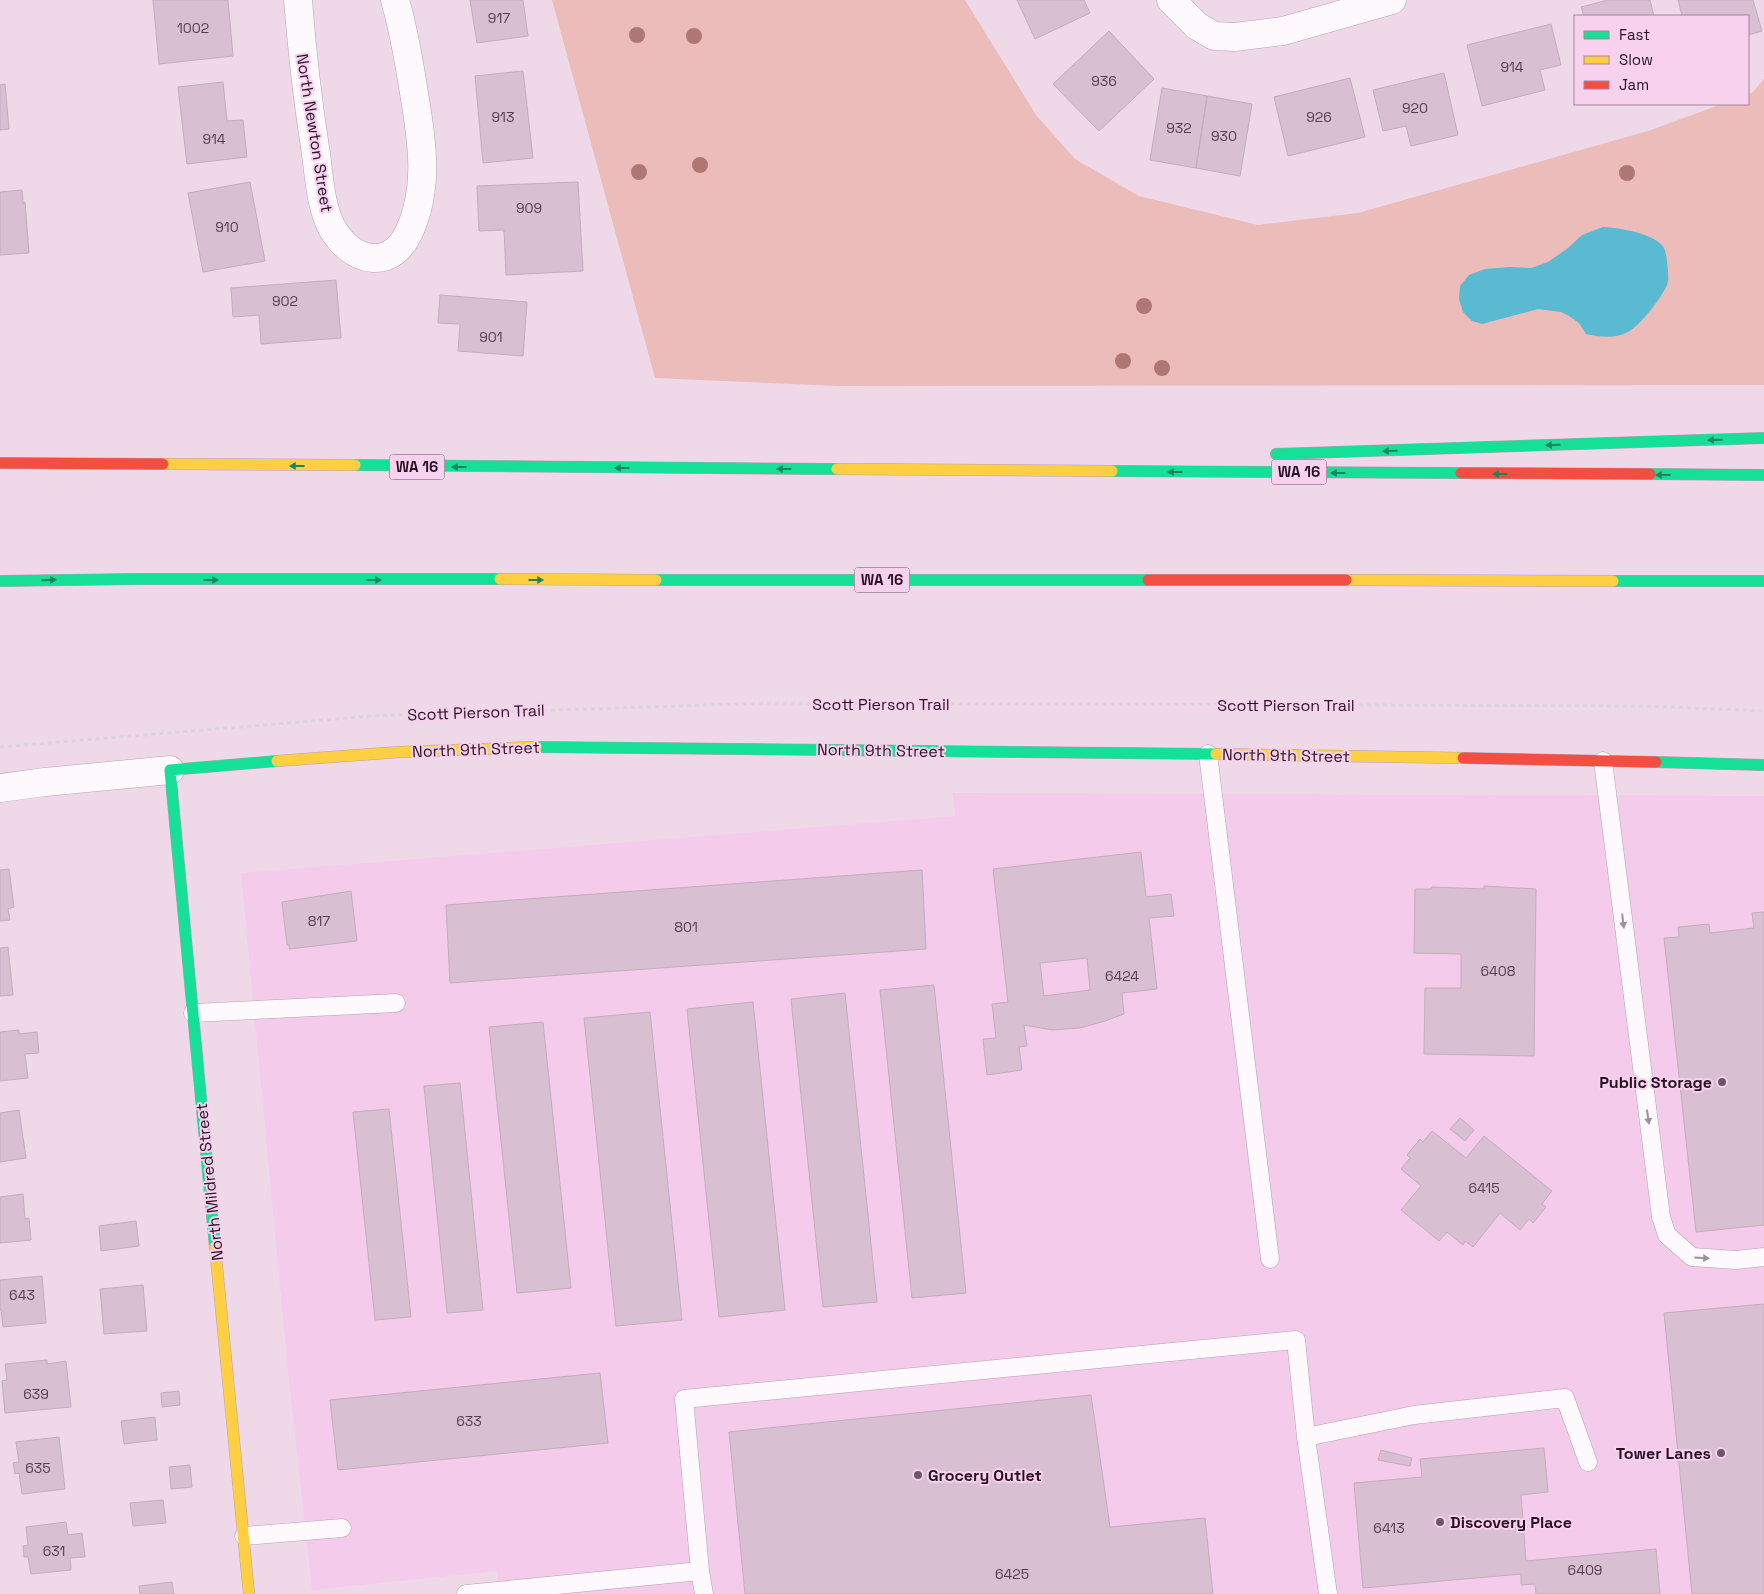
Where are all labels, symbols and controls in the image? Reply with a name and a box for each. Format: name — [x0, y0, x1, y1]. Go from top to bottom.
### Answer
house number: 917 — [488, 9, 510, 27]
legend — [1574, 15, 1749, 105]
house number: 1002 — [177, 19, 209, 37]
text: Fast — [1619, 25, 1650, 44]
text: Slow — [1619, 50, 1653, 69]
street label: North Newton Street — [292, 52, 337, 214]
house number: 914 — [1500, 58, 1524, 76]
house number: 936 — [1091, 72, 1117, 90]
text: Jam — [1619, 75, 1649, 94]
house number: 920 — [1402, 99, 1428, 117]
house number: 913 — [492, 108, 514, 126]
house number: 926 — [1306, 108, 1332, 126]
house number: 932 — [1166, 119, 1192, 137]
house number: 930 — [1211, 127, 1237, 145]
house number: 914 — [202, 130, 226, 148]
house number: 909 — [516, 199, 542, 217]
house number: 910 — [215, 218, 239, 236]
house number: 902 — [272, 292, 298, 310]
house number: 901 — [479, 328, 503, 346]
one-way arrow — [1707, 436, 1723, 444]
one-way arrow — [1545, 441, 1561, 449]
one-way arrow — [1382, 447, 1398, 455]
road number: WA 16 — [390, 454, 444, 480]
road number: WA 16 — [1272, 460, 1326, 484]
one-way arrow — [289, 462, 305, 470]
one-way arrow — [451, 463, 467, 471]
one-way arrow — [614, 464, 630, 472]
one-way arrow — [776, 465, 792, 473]
one-way arrow — [1167, 468, 1183, 476]
one-way arrow — [1330, 469, 1346, 477]
one-way arrow — [1492, 470, 1508, 478]
one-way arrow — [1655, 471, 1671, 479]
road number: WA 16 — [854, 568, 910, 592]
one-way arrow — [41, 576, 57, 584]
one-way arrow — [203, 576, 219, 584]
one-way arrow — [366, 576, 382, 584]
one-way arrow — [528, 576, 544, 584]
street label: Scott Pierson Trail — [812, 694, 950, 715]
street label: Scott Pierson Trail — [1217, 695, 1355, 716]
street label: Scott Pierson Trail — [407, 700, 545, 725]
street label: North 9th Street — [412, 737, 540, 762]
street label: North 9th Street — [817, 739, 945, 762]
street label: North 9th Street — [1222, 744, 1350, 767]
house number: 817 — [308, 912, 330, 930]
one-way arrow — [1619, 914, 1627, 930]
house number: 801 — [674, 918, 698, 936]
house number: 6408 — [1480, 962, 1516, 980]
house number: 6424 — [1105, 967, 1139, 985]
place label: Public Storage — [1599, 1072, 1712, 1093]
marker: Public Storage — [1716, 1076, 1728, 1088]
street label: North Mildred Street — [191, 1102, 228, 1262]
one-way arrow — [1644, 1109, 1652, 1125]
house number: 6415 — [1468, 1179, 1500, 1197]
one-way arrow — [1694, 1254, 1710, 1262]
house number: 643 — [9, 1286, 35, 1304]
house number: 639 — [23, 1385, 49, 1403]
house number: 633 — [456, 1412, 482, 1430]
place label: Tower Lanes — [1616, 1443, 1711, 1464]
marker: Tower Lanes — [1715, 1447, 1727, 1459]
house number: 635 — [25, 1459, 51, 1477]
place label: Grocery Outlet — [928, 1465, 1042, 1486]
marker: Grocery Outlet — [912, 1469, 924, 1481]
place label: Discovery Place — [1450, 1512, 1572, 1533]
marker: Discovery Place — [1434, 1516, 1446, 1528]
house number: 6413 — [1373, 1519, 1405, 1537]
house number: 631 — [43, 1542, 65, 1560]
house number: 6409 — [1568, 1561, 1602, 1579]
house number: 6425 — [995, 1565, 1029, 1583]

